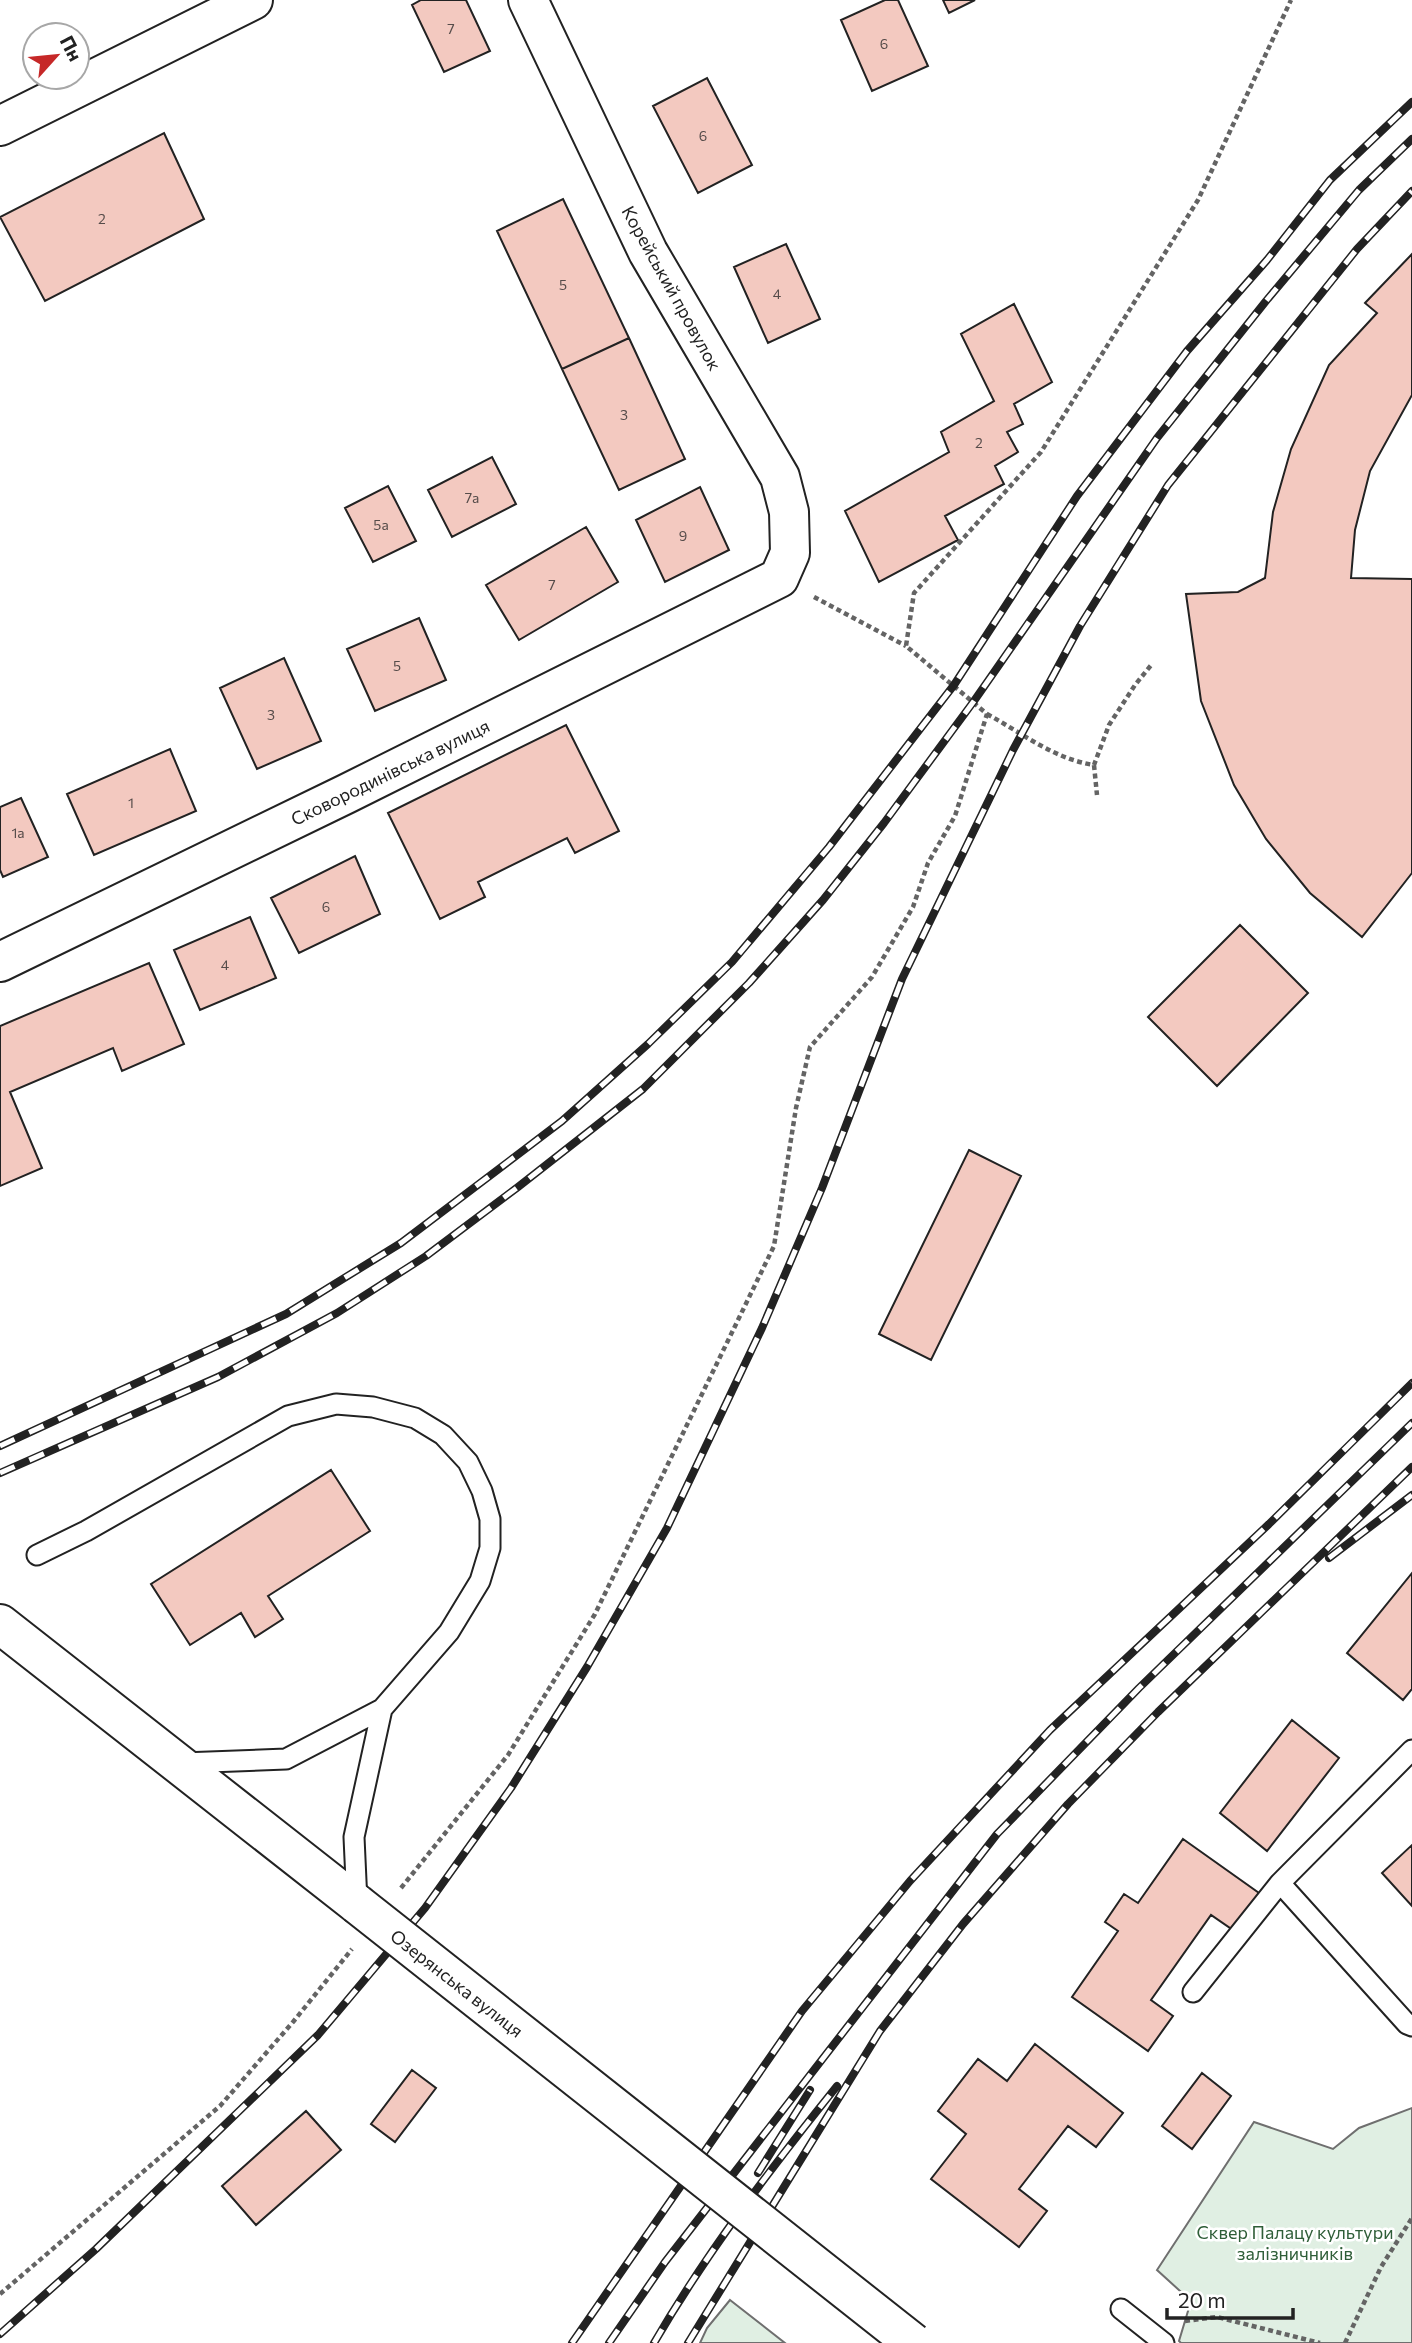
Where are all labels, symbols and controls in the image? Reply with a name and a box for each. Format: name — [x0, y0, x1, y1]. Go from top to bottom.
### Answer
house number: 7 — [447, 20, 455, 37]
north arrow — [21, 21, 91, 91]
text: Пн — [56, 32, 88, 64]
house number: 6 — [880, 35, 888, 52]
house number: 6 — [699, 127, 707, 144]
street label: Корейський провулок — [618, 202, 727, 375]
house number: 2 — [98, 210, 106, 227]
house number: 5 — [559, 276, 567, 293]
house number: 4 — [773, 285, 782, 302]
house number: 3 — [620, 406, 628, 423]
house number: 2 — [975, 434, 983, 451]
house number: 7а — [465, 489, 479, 506]
house number: 5а — [373, 516, 389, 533]
house number: 9 — [679, 527, 687, 544]
house number: 7 — [548, 576, 556, 593]
house number: 5 — [393, 657, 401, 674]
house number: 3 — [267, 706, 275, 723]
street label: Сковородинівська вулиця — [287, 714, 493, 830]
house number: 1 — [128, 794, 134, 811]
house number: 1а — [11, 824, 25, 841]
house number: 6 — [322, 898, 330, 915]
house number: 4 — [221, 956, 230, 973]
street label: Озерянська вулиця — [386, 1924, 528, 2042]
park label: Сквер Палацу культури залізничників — [1197, 2221, 1394, 2264]
scale bar — [1167, 2276, 1293, 2320]
text: 20 m — [1178, 2287, 1226, 2312]

